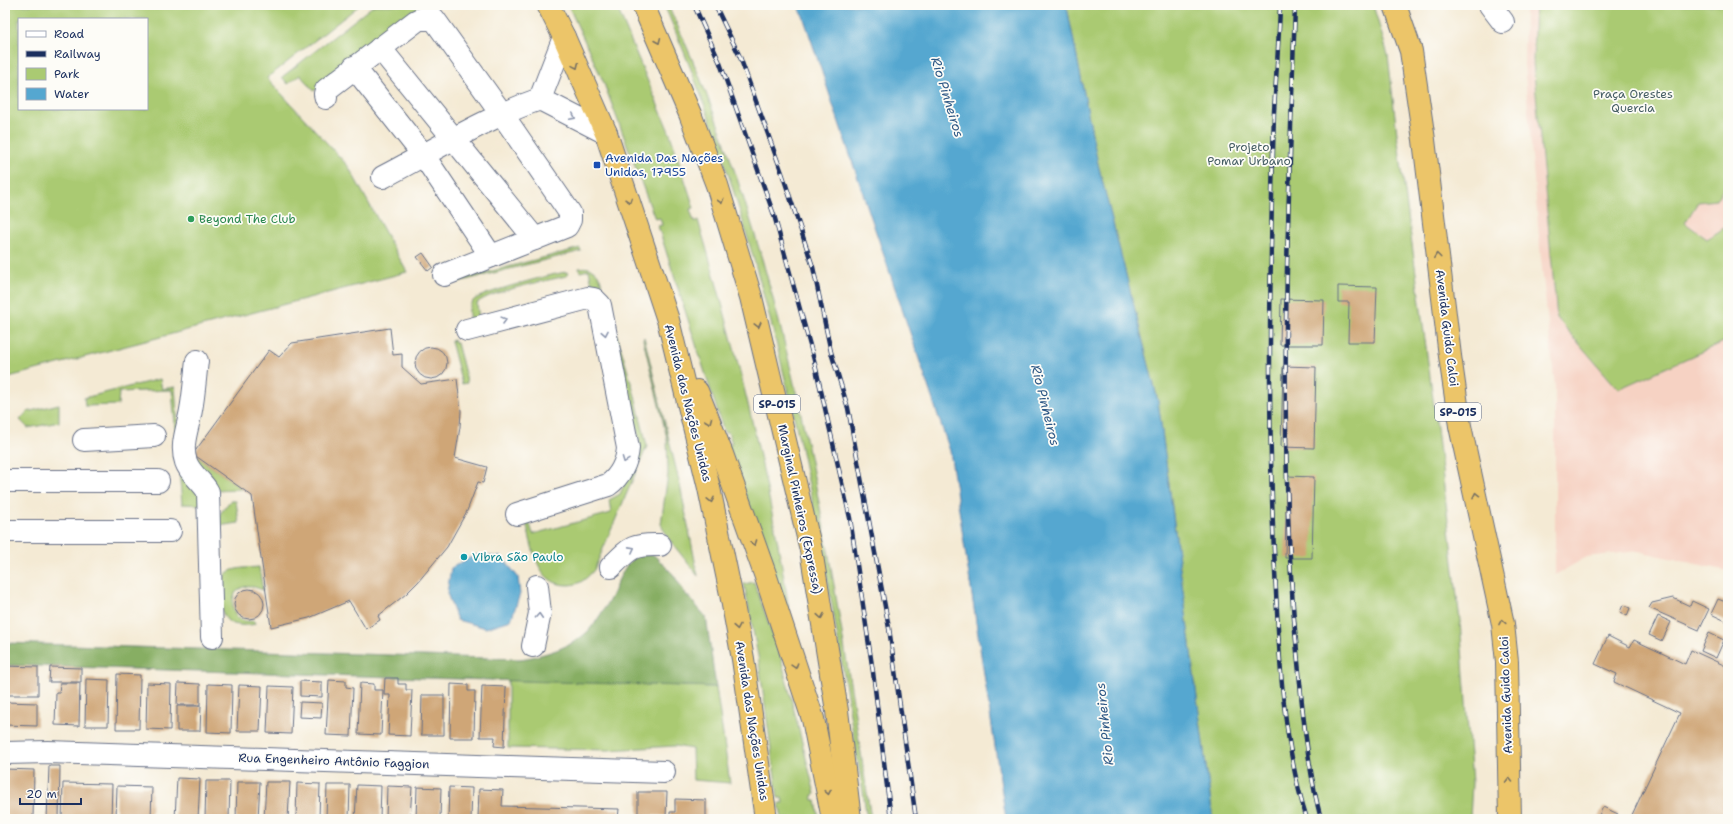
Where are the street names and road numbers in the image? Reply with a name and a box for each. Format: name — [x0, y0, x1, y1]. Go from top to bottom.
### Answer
street label: Avenida Guido Caloi — [1432, 269, 1462, 387]
street label: Avenida das Nações Unidas — [661, 323, 715, 483]
road number: SP-015 — [754, 395, 800, 413]
road number: SP-015 — [1435, 403, 1481, 421]
street label: Marginal Pinheiros (Expressa) — [774, 423, 826, 595]
street label: Avenida Guido Caloi — [1496, 636, 1516, 754]
street label: Avenida das Nações Unidas — [731, 640, 773, 802]
street label: Rua Engenheiro Antônio Faggion — [238, 750, 430, 772]

